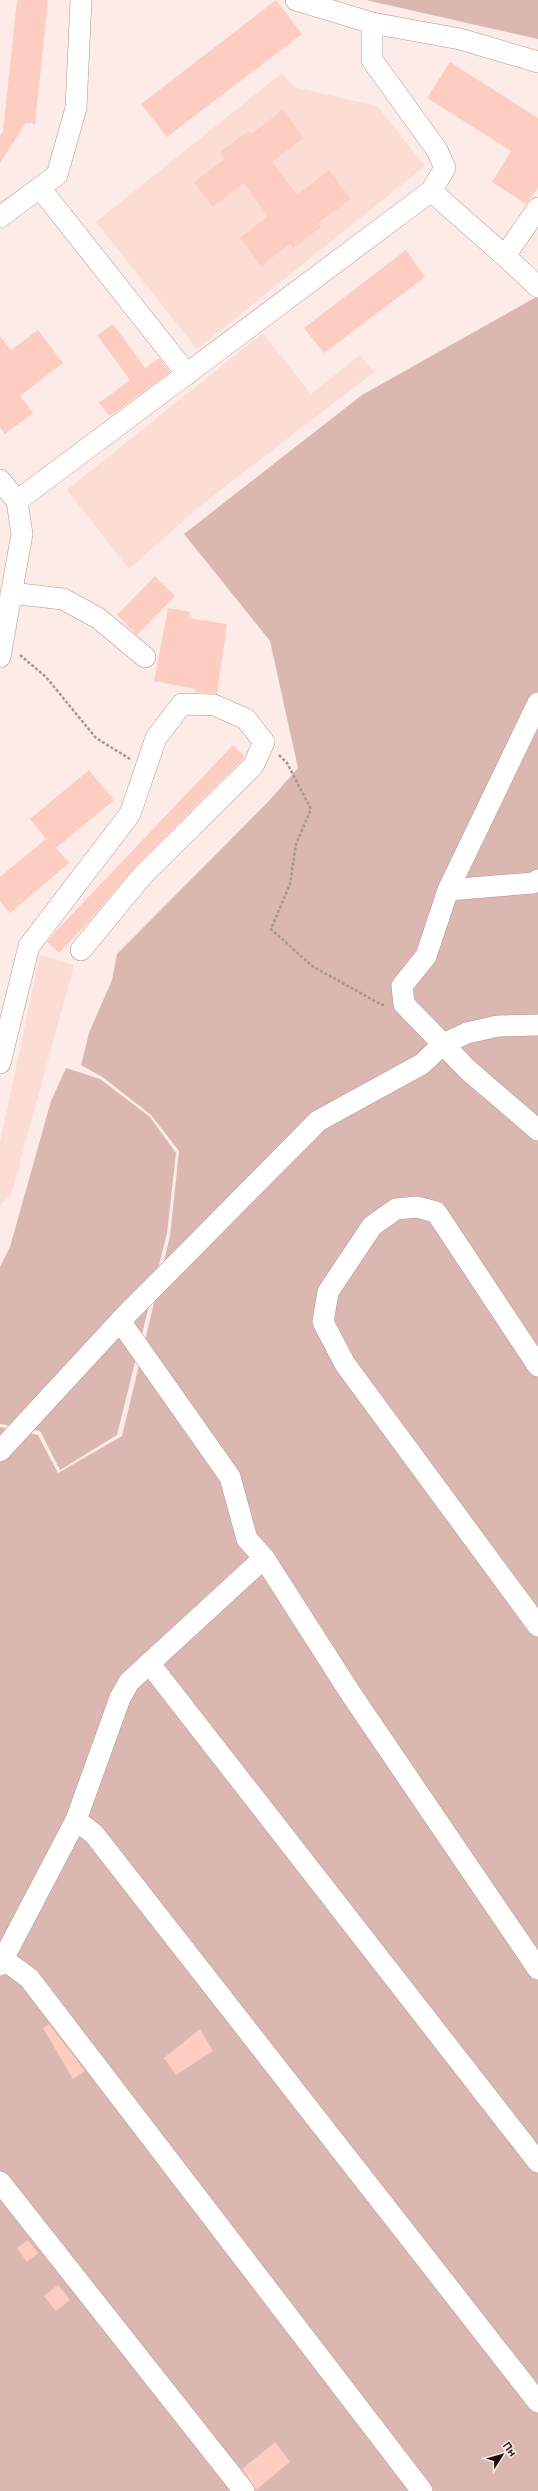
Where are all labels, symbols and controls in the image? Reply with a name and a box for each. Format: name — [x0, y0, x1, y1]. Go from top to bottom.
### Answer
north arrow — [482, 2435, 522, 2475]
text: Пн — [499, 2439, 519, 2460]

